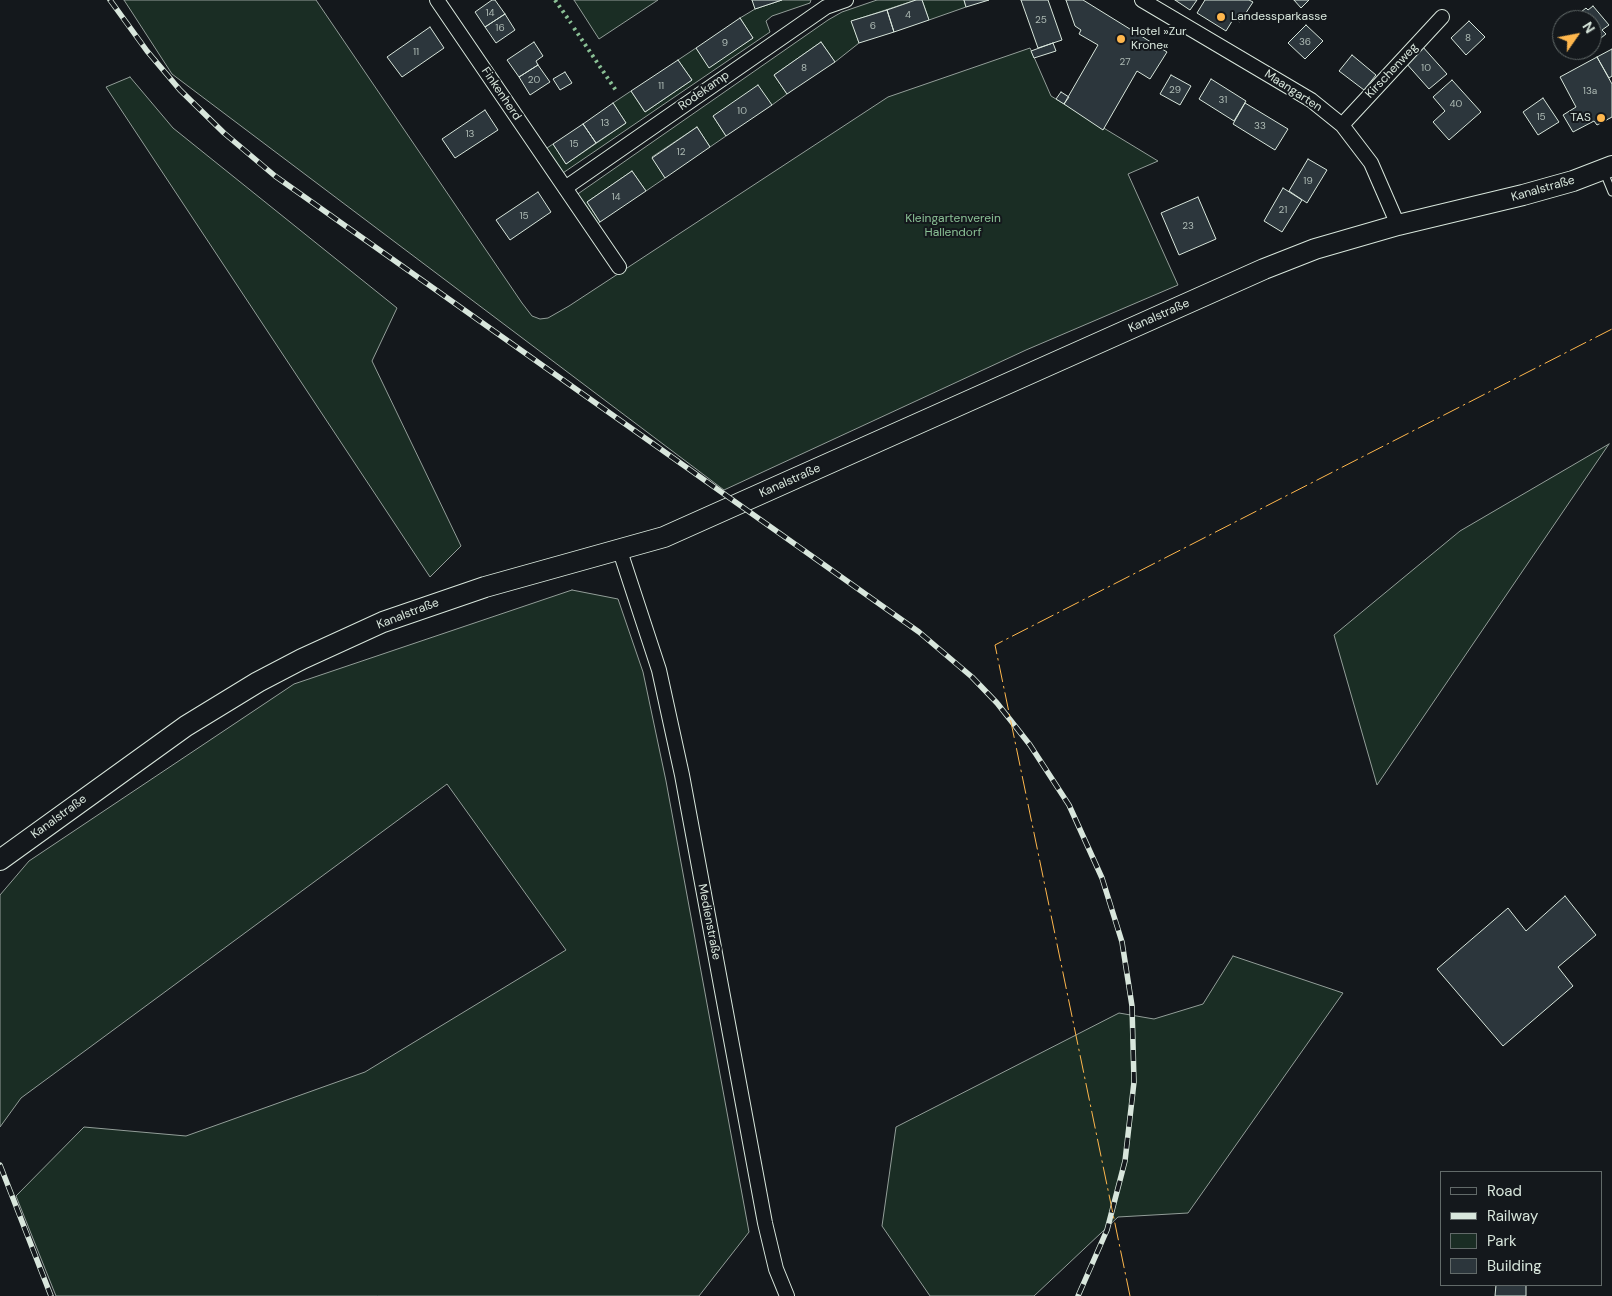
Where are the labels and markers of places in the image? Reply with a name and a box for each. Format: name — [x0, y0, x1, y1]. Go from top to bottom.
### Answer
place label: Landessparkasse — [1231, 10, 1327, 24]
marker: Landessparkasse — [1215, 11, 1227, 23]
place label: Hotel »Zur Krone« — [1131, 25, 1186, 53]
marker: Hotel »Zur Krone« — [1115, 33, 1127, 45]
place label: TAS — [1570, 111, 1591, 125]
marker: TAS — [1595, 112, 1607, 124]

